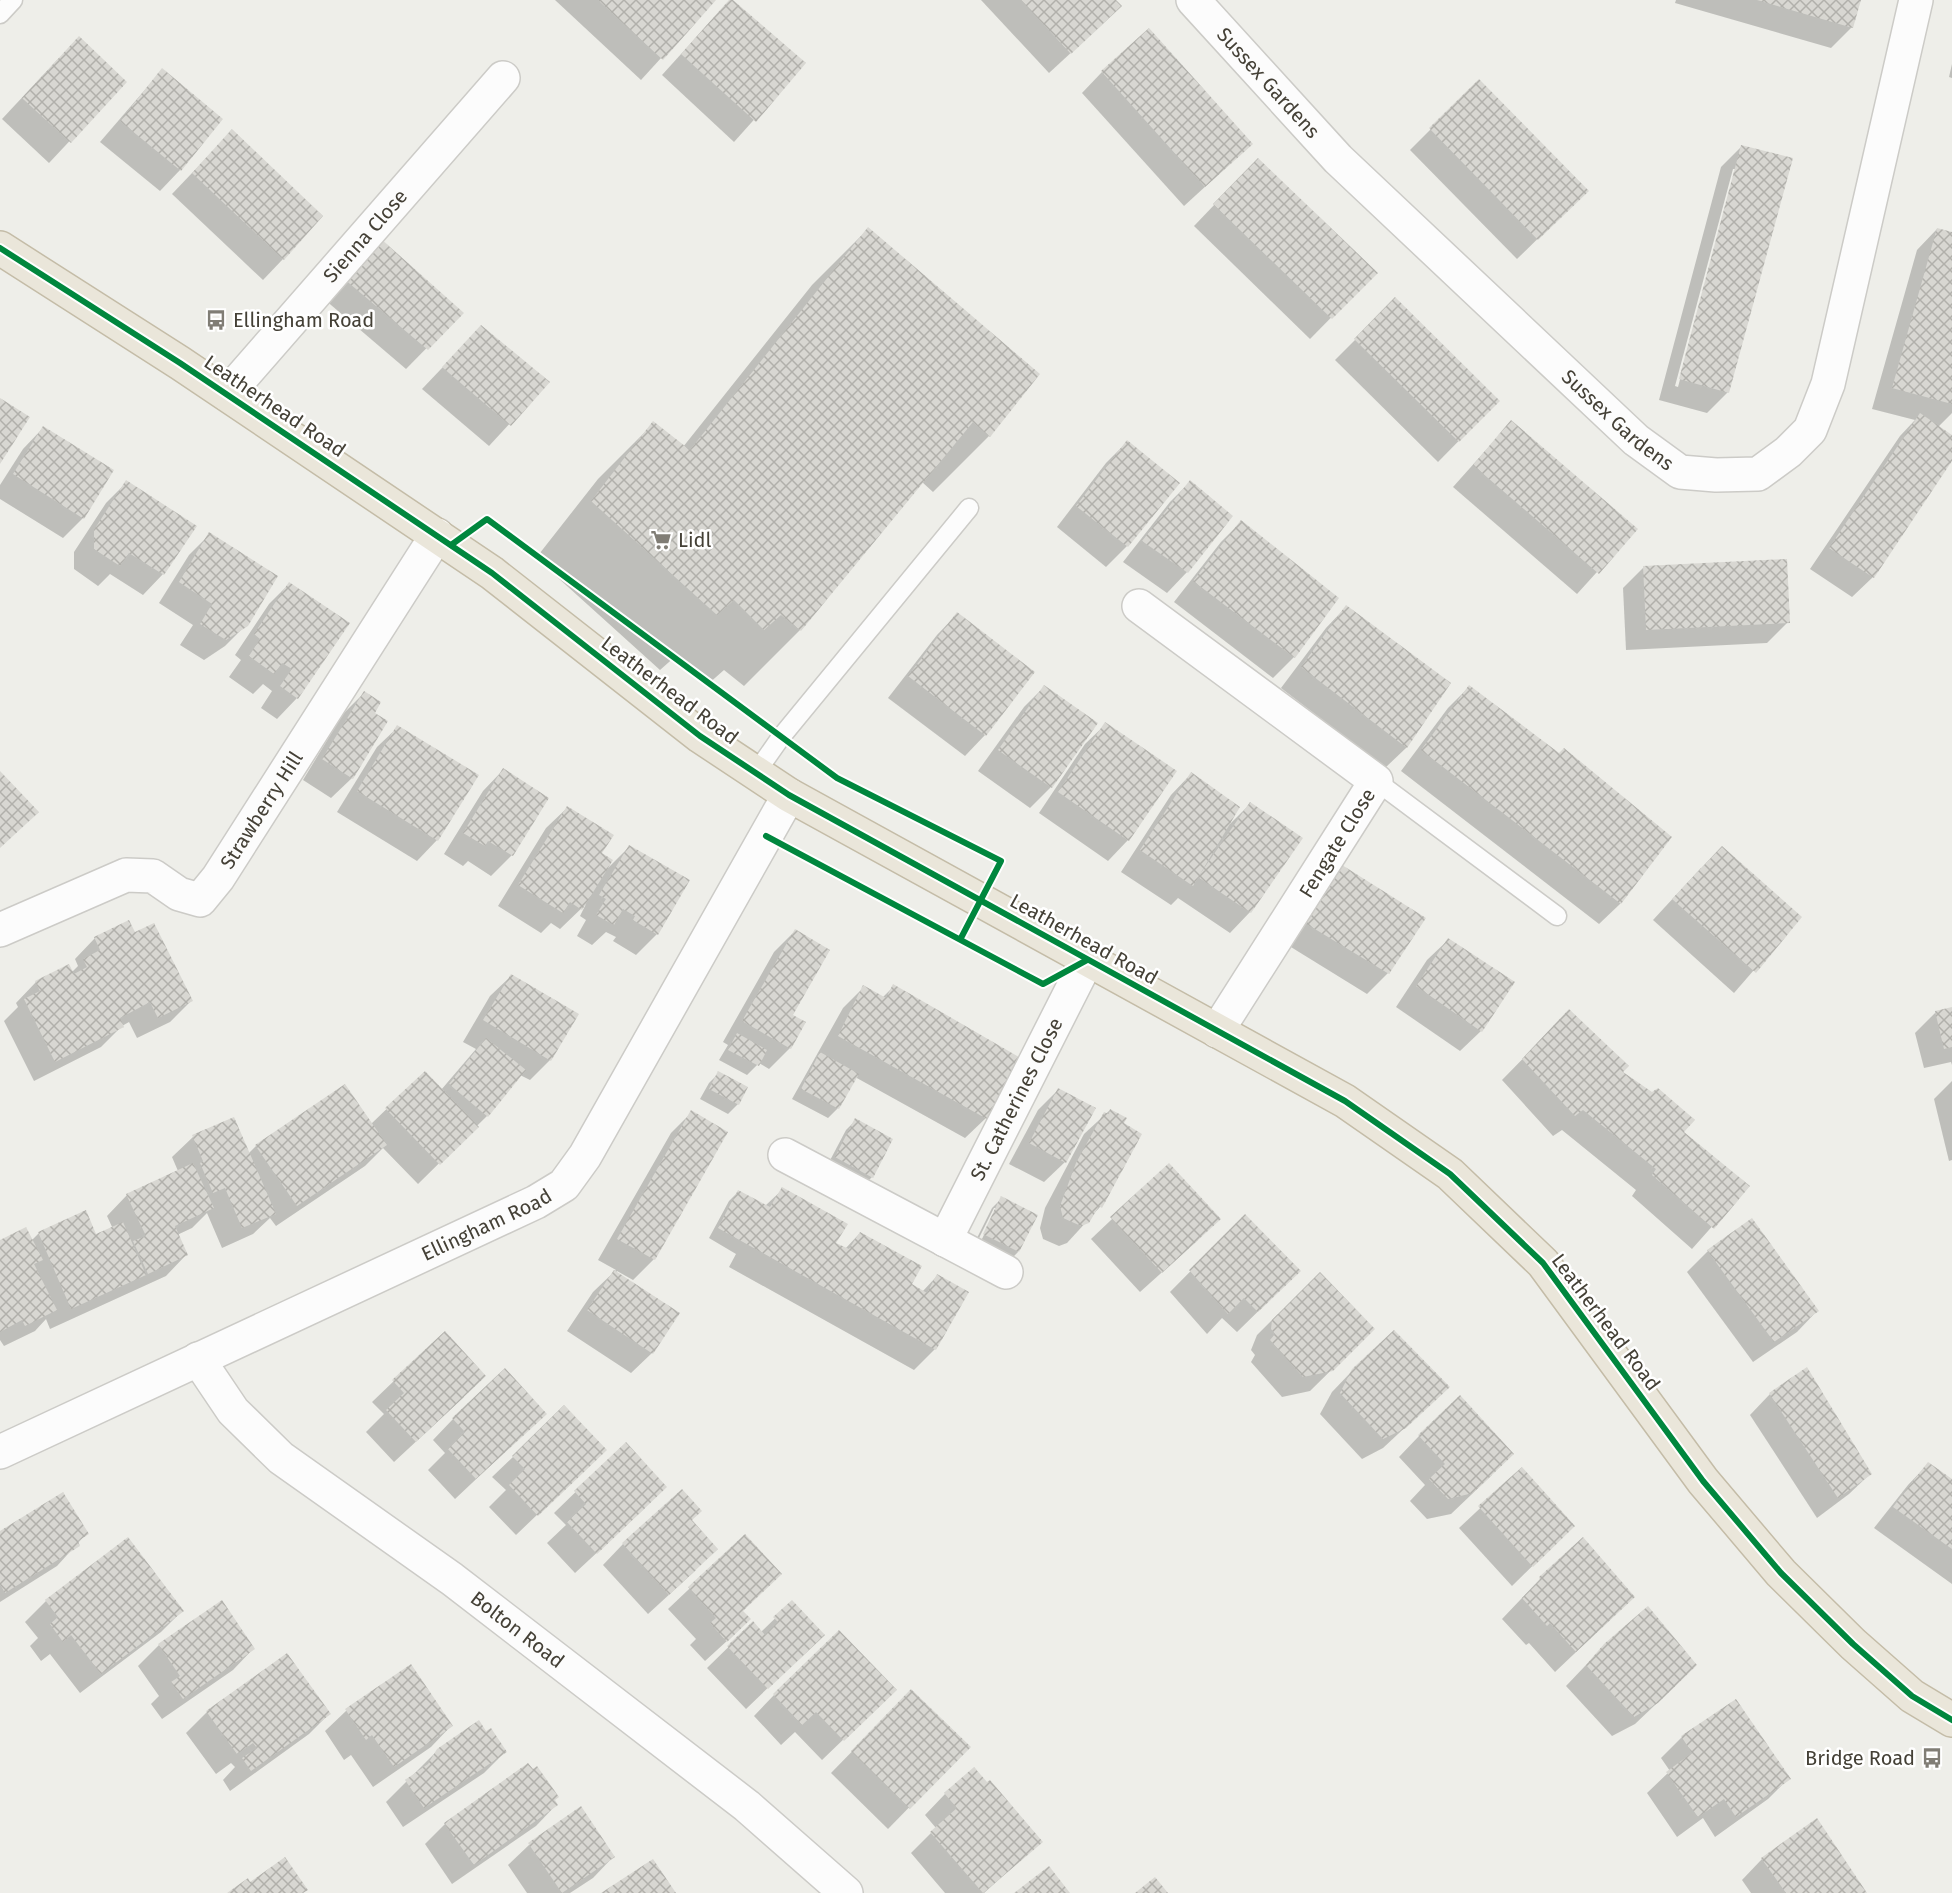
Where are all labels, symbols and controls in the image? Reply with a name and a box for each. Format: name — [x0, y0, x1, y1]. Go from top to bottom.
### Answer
street label: Sussex Gardens — [1212, 22, 1325, 143]
street label: Sienna Close — [318, 184, 412, 287]
bus stop icon: Ellingham Road — [204, 308, 228, 332]
place label: Ellingham Road — [233, 308, 374, 332]
street label: Leatherhead Road — [200, 350, 350, 462]
street label: Sussex Gardens — [1557, 364, 1679, 476]
supermarket icon: Lidl — [649, 528, 673, 552]
place label: Lidl — [678, 528, 712, 552]
street label: Leatherhead Road — [597, 631, 743, 749]
street label: Strawberry Hill — [215, 747, 308, 873]
street label: Fengate Close — [1294, 784, 1380, 902]
street label: Leatherhead Road — [1006, 888, 1162, 990]
street label: St. Catherines Close — [965, 1014, 1068, 1185]
street label: Ellingham Road — [418, 1183, 556, 1266]
street label: Leatherhead Road — [1547, 1249, 1665, 1395]
street label: Bolton Road — [466, 1586, 569, 1673]
place label: Bridge Road — [1805, 1746, 1915, 1770]
bus stop icon: Bridge Road — [1920, 1746, 1944, 1770]

